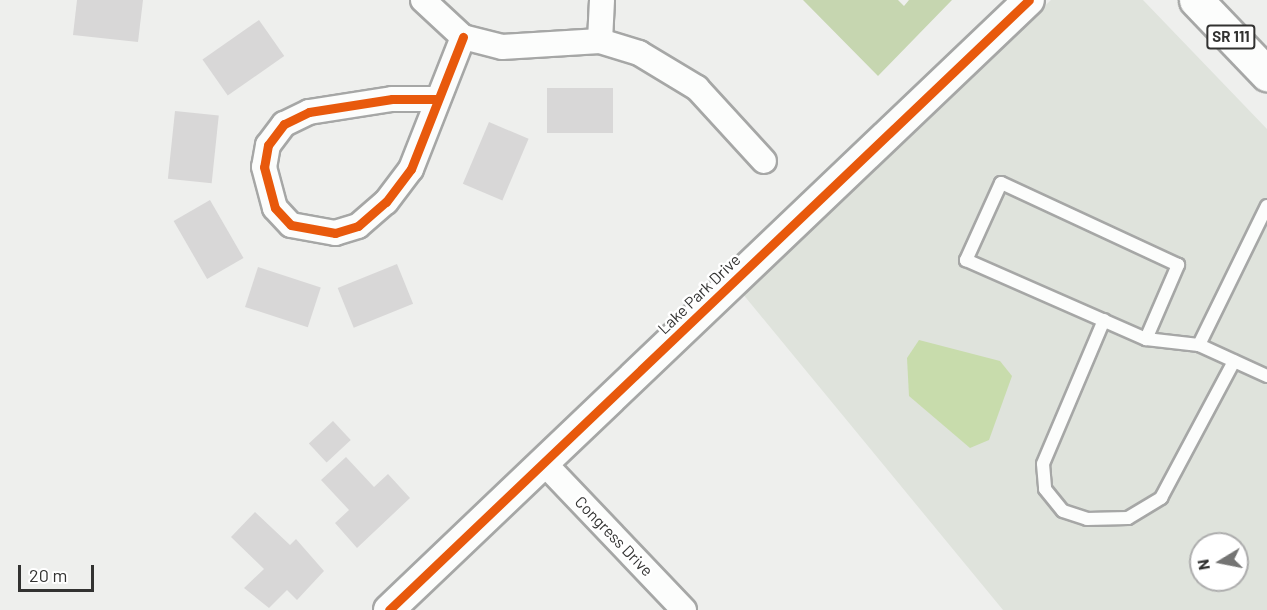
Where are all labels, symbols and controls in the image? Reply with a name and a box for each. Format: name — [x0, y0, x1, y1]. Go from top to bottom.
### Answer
road number: SR 111 — [1206, 25, 1256, 49]
street label: Lake Park Drive — [654, 250, 744, 338]
street label: Congress Drive — [571, 492, 657, 580]
north arrow — [1189, 532, 1249, 592]
scale bar — [21, 553, 98, 591]
text: N — [1192, 558, 1213, 572]
text: 20 m — [29, 564, 67, 586]

